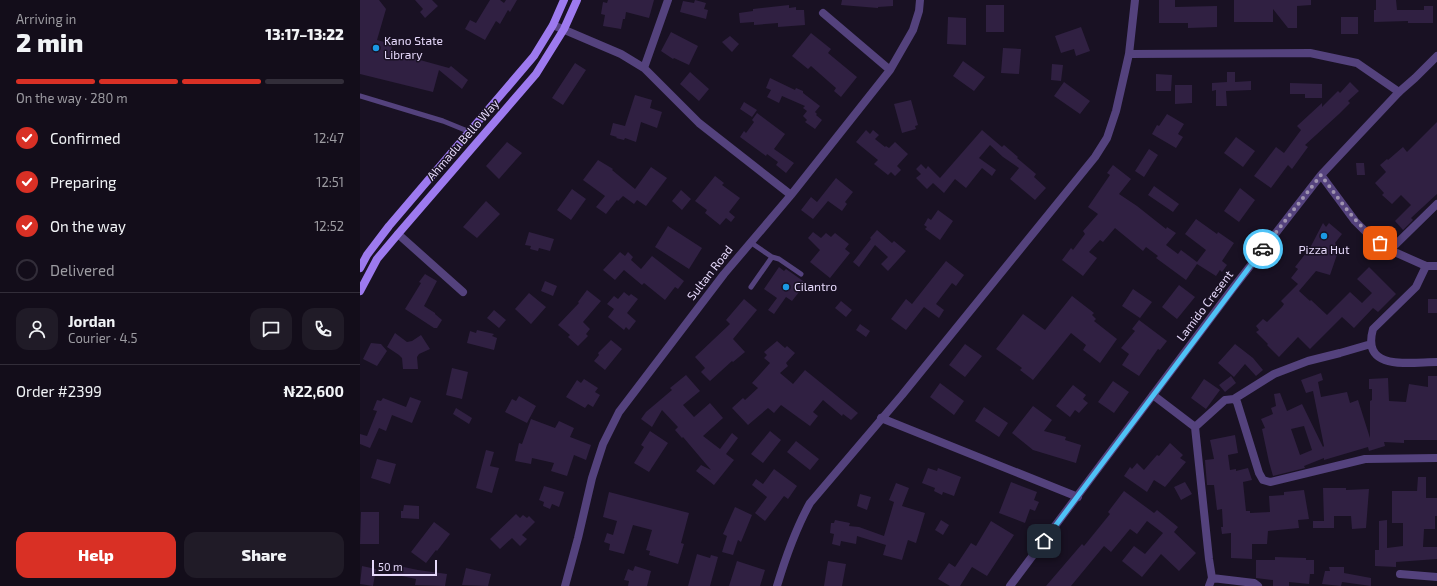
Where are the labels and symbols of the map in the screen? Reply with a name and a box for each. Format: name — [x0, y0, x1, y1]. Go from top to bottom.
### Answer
place label: Kano State Library — [384, 33, 443, 61]
marker: Kano State Library — [371, 43, 381, 53]
street label: Ahmadu Bello Way — [423, 96, 502, 183]
pin — [1363, 226, 1397, 260]
courier — [1243, 229, 1283, 269]
marker: Pizza Hut — [1319, 231, 1329, 241]
street label: Sultan Road — [684, 242, 735, 303]
place label: Pizza Hut — [1299, 242, 1350, 256]
street label: Lamido Cresent — [1173, 267, 1236, 343]
place label: Cilantro — [794, 279, 837, 293]
marker: Cilantro — [781, 282, 791, 292]
pin — [1027, 524, 1061, 558]
scale bar — [372, 558, 437, 577]

